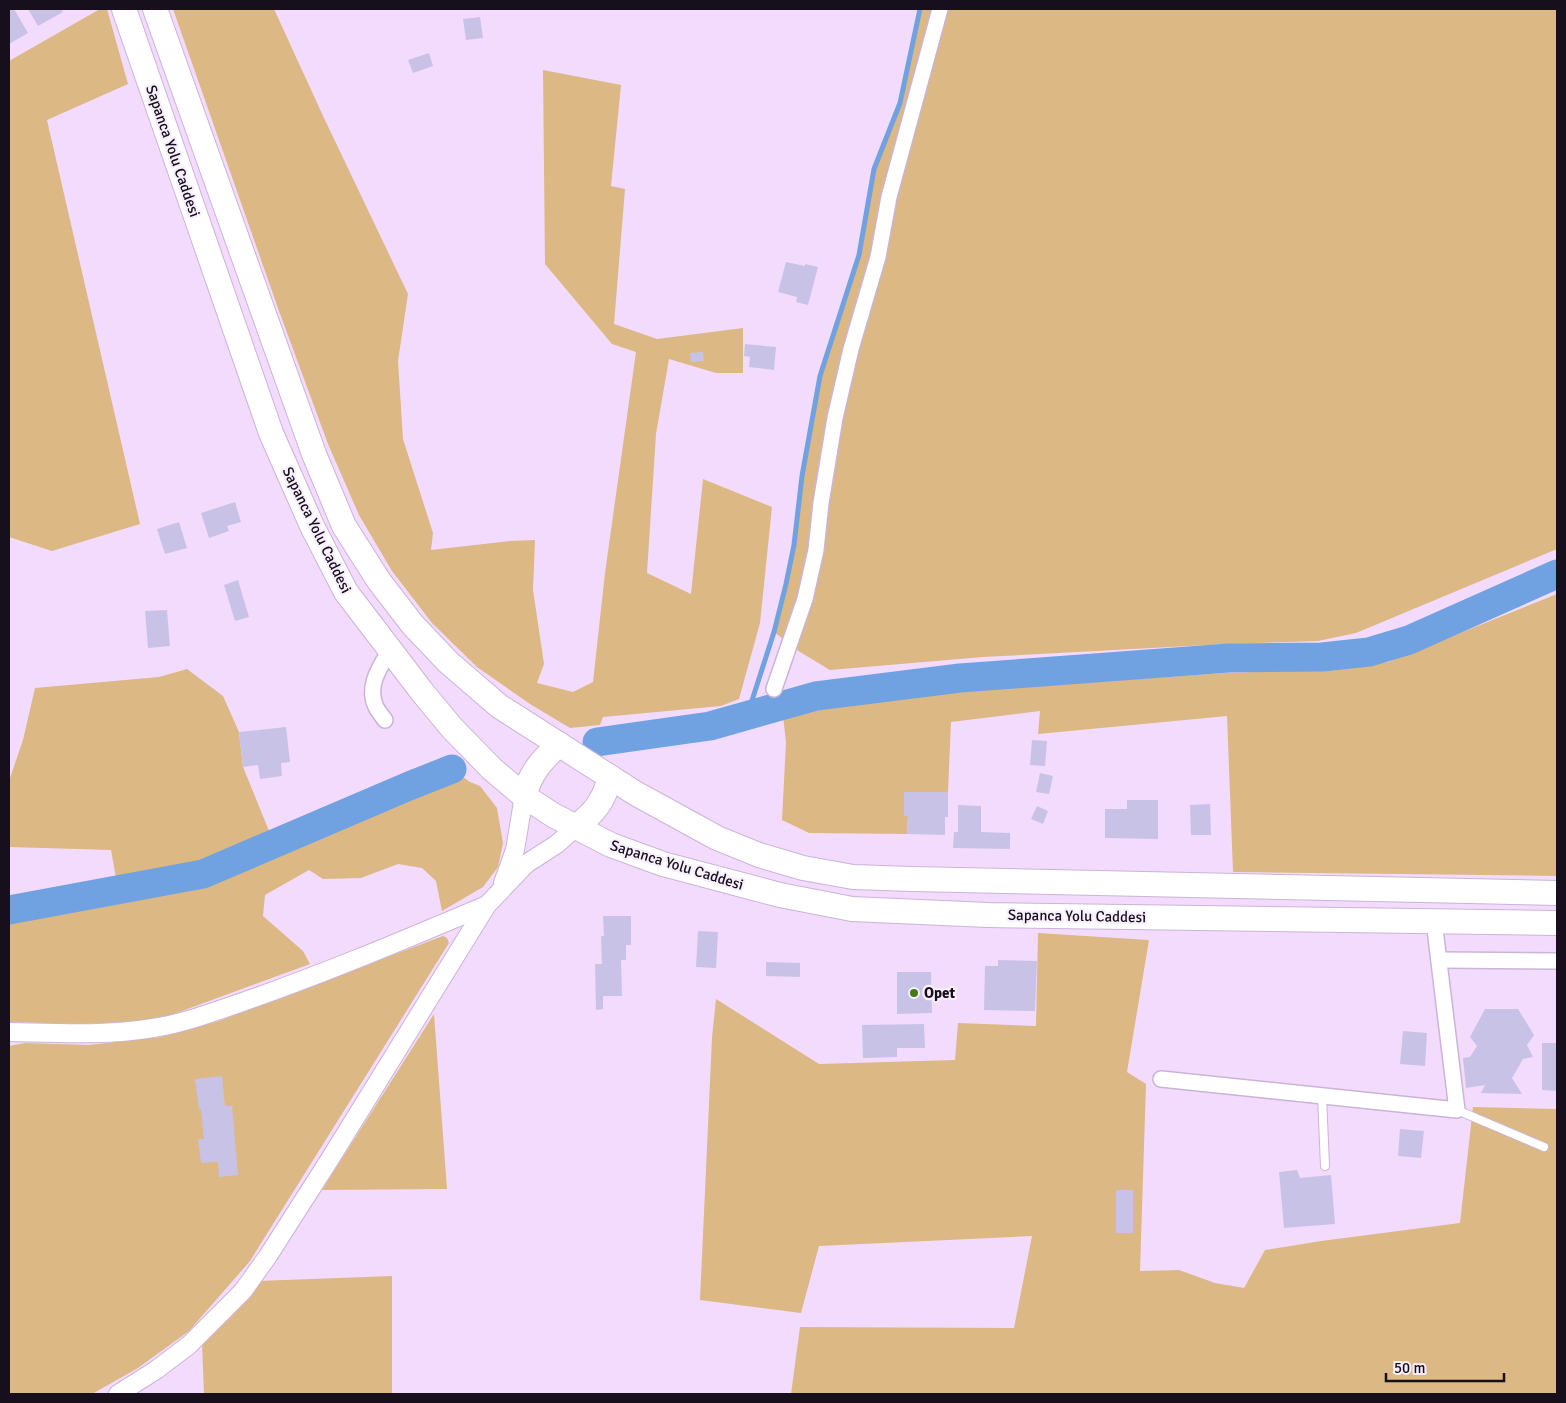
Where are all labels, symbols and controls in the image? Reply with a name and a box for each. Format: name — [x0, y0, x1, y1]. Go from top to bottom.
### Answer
street label: Sapanca Yolu Caddesi — [142, 83, 204, 219]
street label: Sapanca Yolu Caddesi — [279, 464, 355, 596]
street label: Sapanca Yolu Caddesi — [608, 836, 746, 894]
street label: Sapanca Yolu Caddesi — [1008, 906, 1146, 926]
place label: Opet — [924, 984, 956, 1002]
marker: Opet — [908, 987, 920, 999]
scale bar — [1386, 1350, 1504, 1382]
text: 50 m — [1394, 1359, 1425, 1377]

